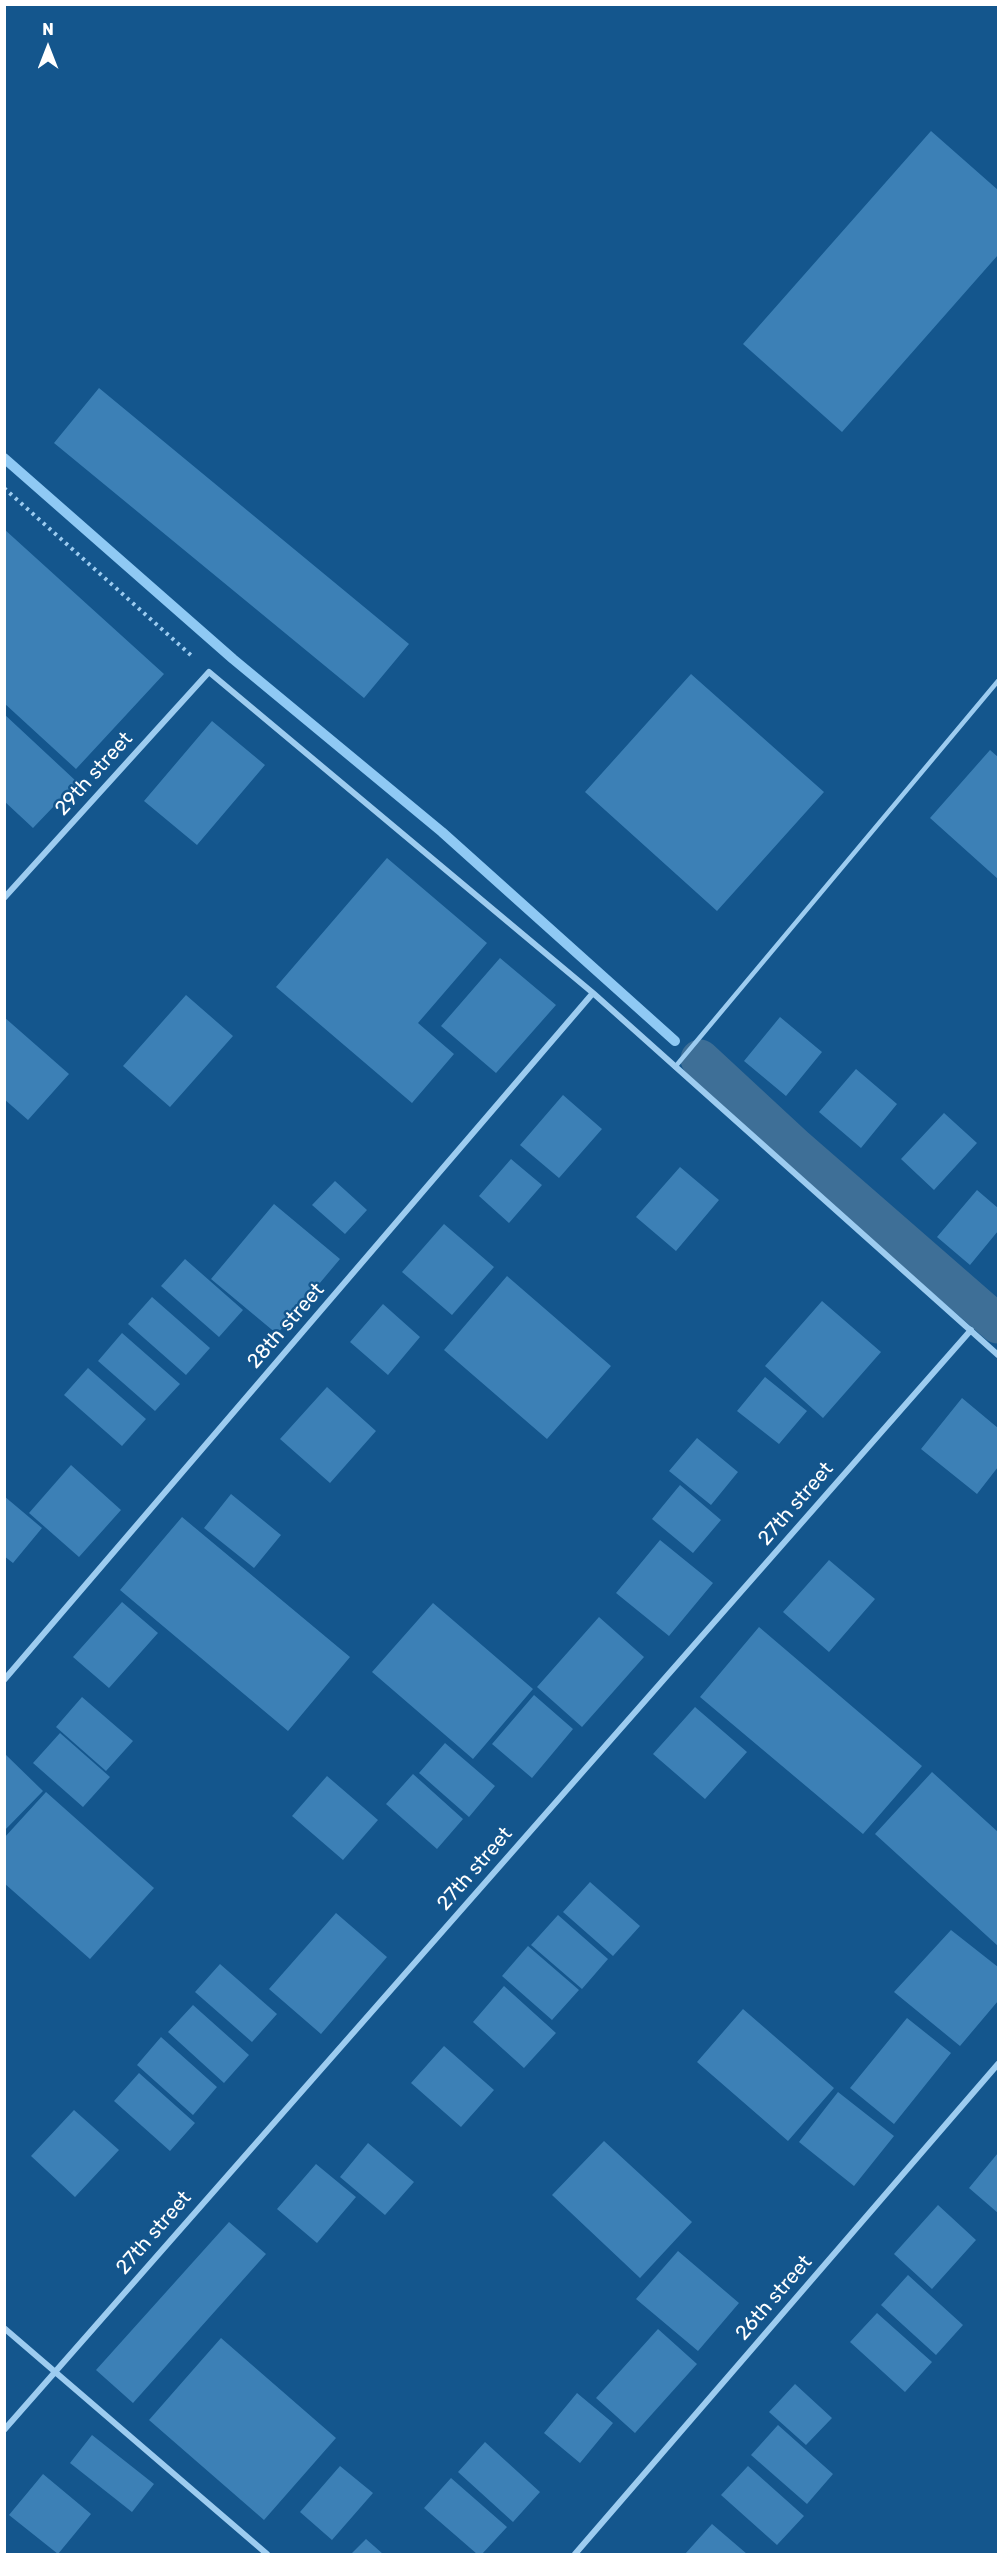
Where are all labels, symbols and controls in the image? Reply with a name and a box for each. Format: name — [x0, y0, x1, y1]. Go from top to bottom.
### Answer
north arrow — [18, 18, 78, 78]
text: N — [42, 20, 54, 39]
street label: 29th street — [50, 727, 138, 821]
street label: 28th street — [243, 1279, 329, 1373]
street label: 27th street — [753, 1457, 839, 1551]
street label: 27th street — [432, 1822, 518, 1916]
street label: 27th street — [111, 2186, 197, 2280]
street label: 26th street — [731, 2251, 817, 2345]

